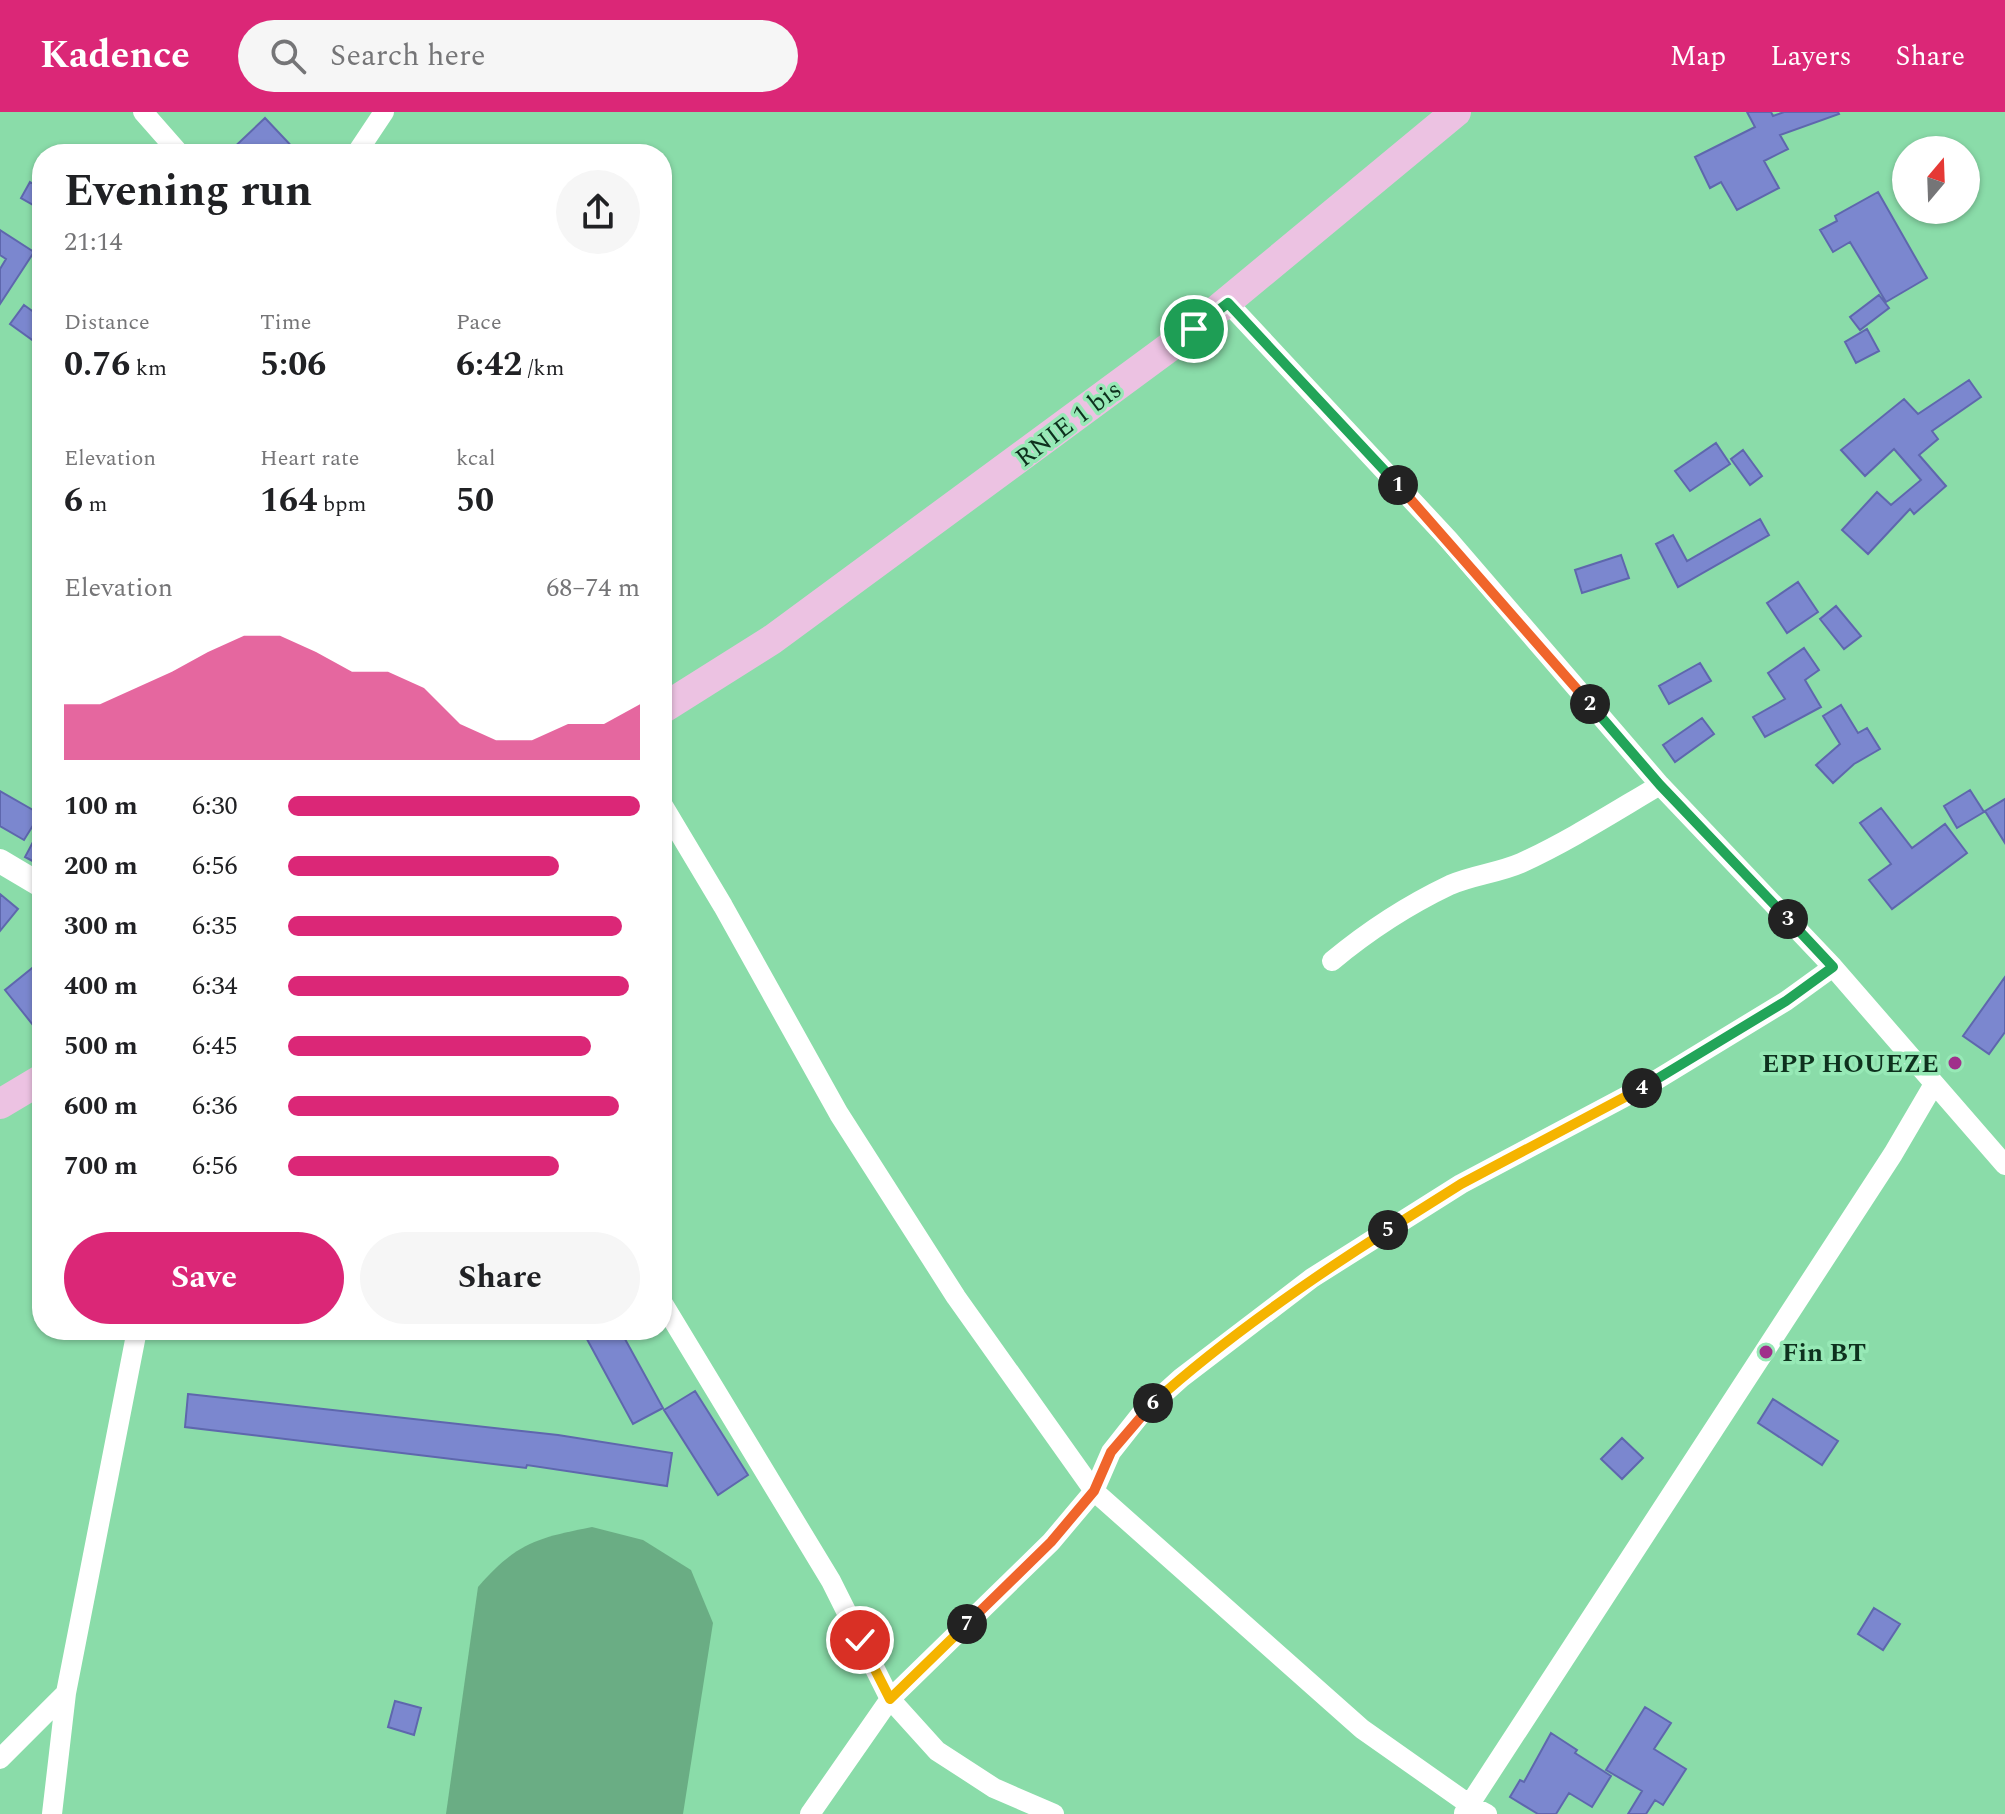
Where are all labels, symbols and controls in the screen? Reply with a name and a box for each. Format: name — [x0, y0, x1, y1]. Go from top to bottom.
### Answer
search box — [238, 20, 798, 92]
text: Kadence — [40, 27, 190, 85]
text: Search here — [330, 33, 485, 79]
icon: search — [266, 34, 310, 78]
text: Map — [1670, 35, 1726, 78]
text: Layers — [1770, 35, 1852, 78]
text: Share — [1896, 35, 1965, 78]
north arrow — [1892, 136, 1980, 224]
map controls — [1892, 136, 1980, 224]
text: Evening run — [64, 158, 312, 225]
button: share — [556, 170, 640, 254]
text: 21:14 — [64, 222, 123, 262]
pin — [1160, 295, 1228, 363]
text: Distance — [64, 306, 150, 339]
text: Time — [260, 306, 311, 339]
text: Pace — [456, 306, 502, 339]
icon: arrive — [1172, 307, 1216, 351]
text: 0.76 — [64, 339, 130, 391]
text: 5:06 — [260, 339, 326, 391]
text: 6:42 — [456, 339, 522, 391]
text: km — [130, 352, 167, 385]
text: /km — [522, 352, 565, 385]
street label: RNIE 1 bis — [1007, 370, 1130, 477]
text: Elevation — [64, 442, 156, 475]
text: Heart rate — [260, 442, 360, 475]
text: kcal — [456, 442, 496, 475]
pin: 1 — [1378, 465, 1418, 505]
text: 1 — [1392, 468, 1404, 501]
text: 6 — [64, 475, 83, 527]
text: 164 — [260, 475, 317, 527]
text: 50 — [456, 475, 494, 527]
text: m — [83, 488, 108, 521]
text: bpm — [317, 488, 366, 521]
text: Elevation — [64, 568, 173, 608]
text: 68–74 m — [546, 568, 640, 608]
pin: 2 — [1570, 684, 1610, 724]
text: 2 — [1584, 687, 1596, 720]
text: 100 m — [64, 786, 138, 826]
text: 6:30 — [192, 786, 238, 826]
text: 200 m — [64, 846, 138, 886]
text: 6:56 — [192, 846, 238, 886]
pin: 3 — [1768, 899, 1808, 939]
text: 3 — [1782, 902, 1794, 935]
text: 300 m — [64, 906, 138, 946]
text: 6:35 — [192, 906, 238, 946]
text: 400 m — [64, 966, 138, 1006]
text: 6:34 — [192, 966, 238, 1006]
text: 500 m — [64, 1026, 138, 1066]
text: 6:45 — [192, 1026, 238, 1066]
place label: EPP HOUEZE — [1762, 1044, 1939, 1084]
marker: EPP HOUEZE — [1946, 1054, 1964, 1072]
pin: 4 — [1622, 1068, 1662, 1108]
text: 4 — [1636, 1071, 1648, 1104]
text: 600 m — [64, 1086, 138, 1126]
text: 6:36 — [192, 1086, 238, 1126]
text: 700 m — [64, 1146, 138, 1186]
text: 6:56 — [192, 1146, 238, 1186]
pin: 5 — [1368, 1210, 1408, 1250]
text: 5 — [1382, 1213, 1394, 1246]
button: Save — [64, 1232, 344, 1324]
button: Share — [360, 1232, 640, 1324]
place label: Fin BT — [1782, 1333, 1866, 1373]
marker: Fin BT — [1757, 1343, 1775, 1361]
pin: 6 — [1133, 1383, 1173, 1423]
text: 6 — [1147, 1386, 1159, 1419]
pin: 7 — [947, 1604, 987, 1644]
pin — [826, 1606, 894, 1674]
text: 7 — [961, 1607, 973, 1640]
icon: check — [838, 1618, 882, 1662]

